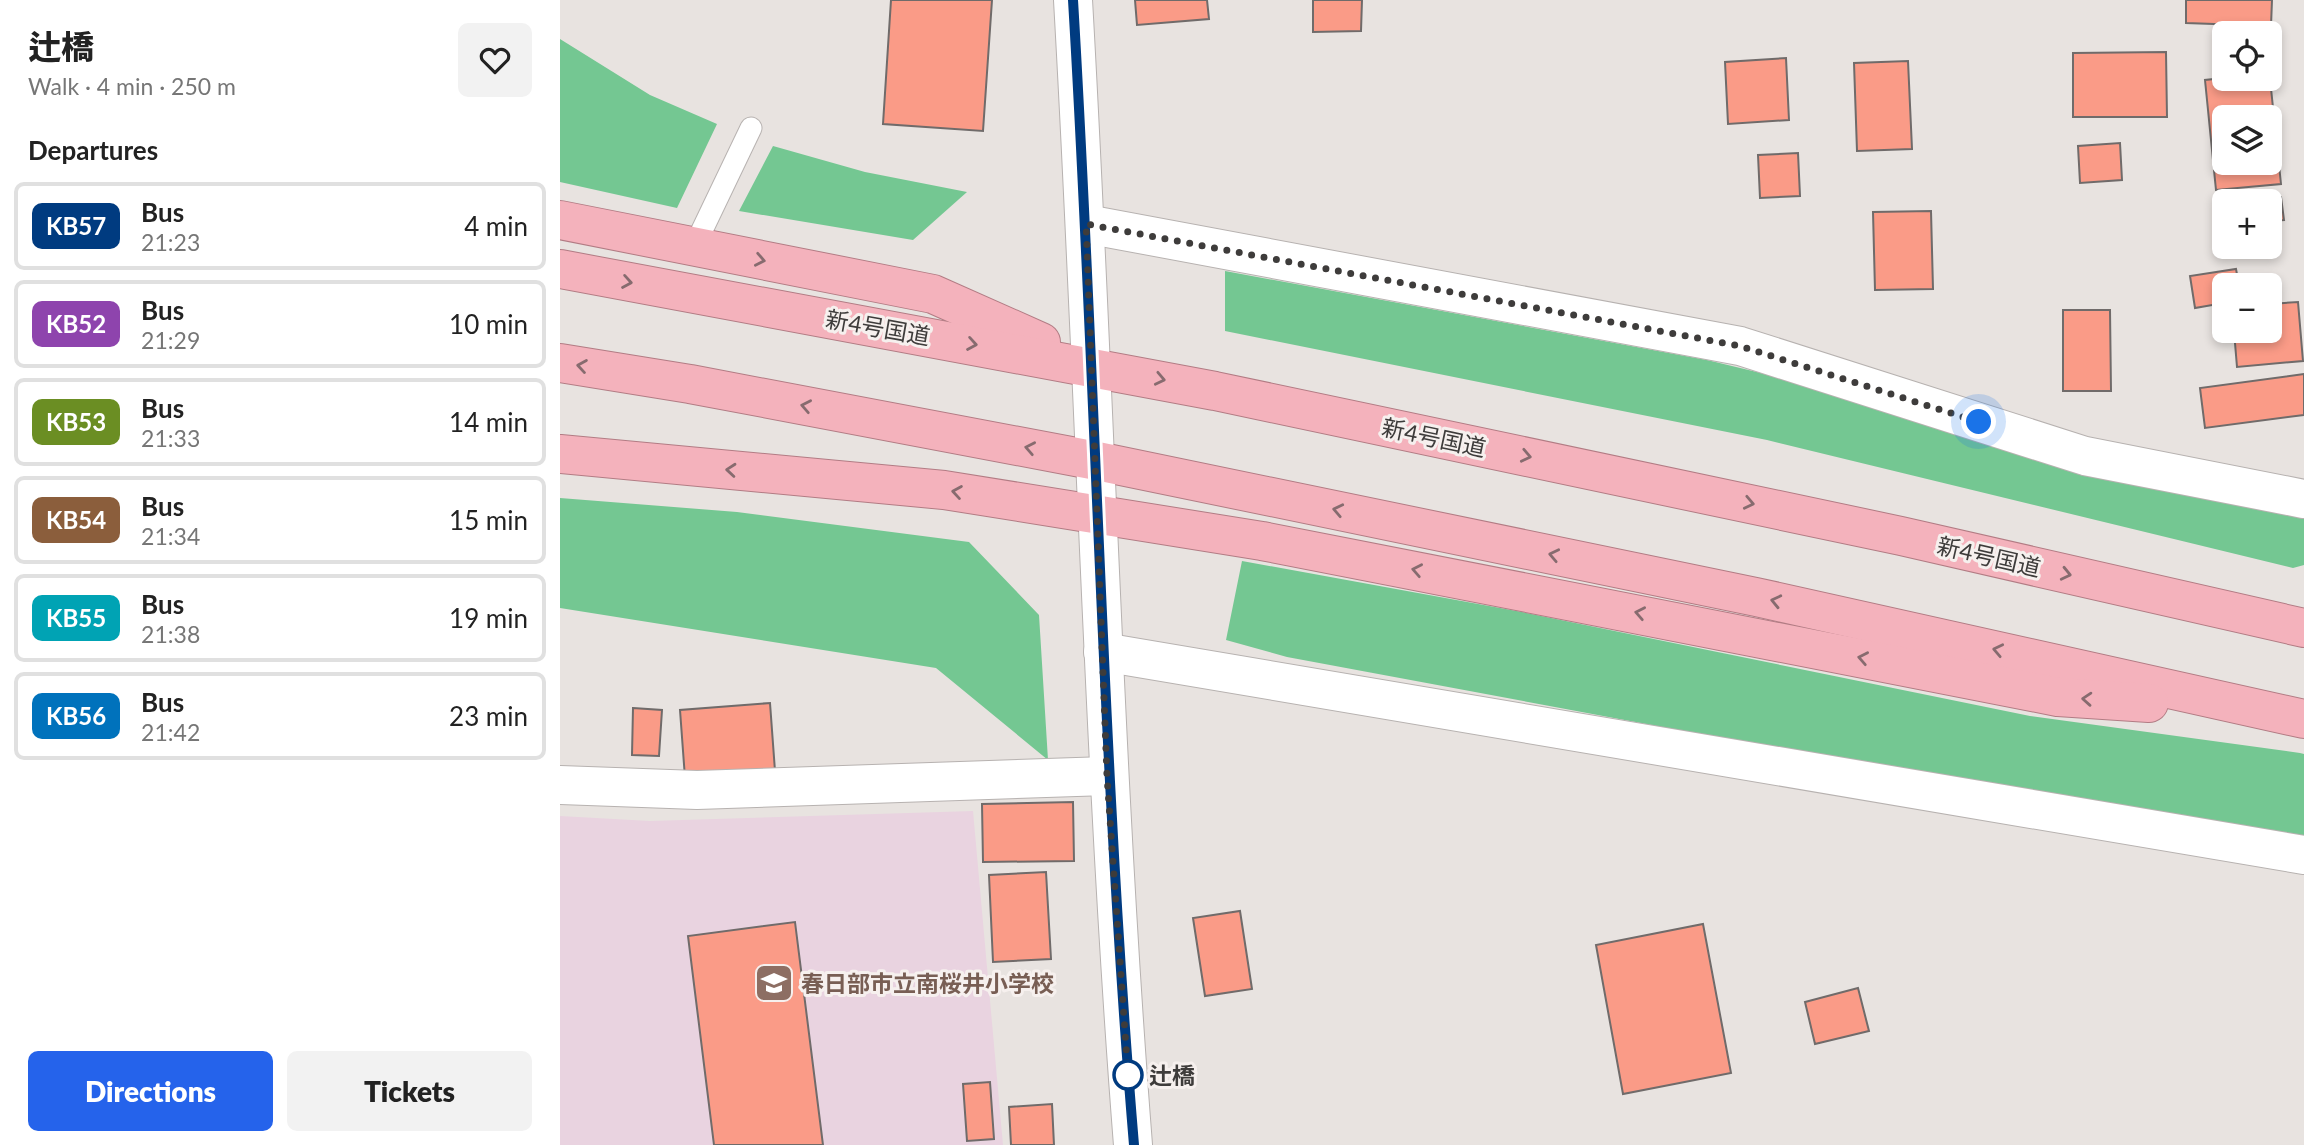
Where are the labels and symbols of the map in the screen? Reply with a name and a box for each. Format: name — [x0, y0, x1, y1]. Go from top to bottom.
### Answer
one-way arrow — [754, 252, 766, 267]
one-way arrow — [621, 273, 633, 288]
street label: 新4号国道 — [824, 304, 932, 350]
one-way arrow — [966, 336, 977, 351]
one-way arrow — [576, 359, 588, 374]
one-way arrow — [1154, 371, 1166, 386]
one-way arrow — [800, 399, 812, 414]
your location — [1961, 404, 1996, 439]
street label: 新4号国道 — [1380, 412, 1488, 462]
one-way arrow — [1024, 441, 1036, 456]
one-way arrow — [1520, 448, 1532, 463]
one-way arrow — [725, 463, 736, 478]
one-way arrow — [951, 485, 963, 500]
one-way arrow — [1743, 495, 1755, 510]
one-way arrow — [1332, 504, 1344, 519]
street label: 新4号国道 — [1935, 531, 2043, 581]
one-way arrow — [1548, 548, 1560, 563]
one-way arrow — [1411, 564, 1423, 579]
one-way arrow — [2060, 565, 2072, 580]
one-way arrow — [1770, 595, 1782, 609]
one-way arrow — [1634, 607, 1646, 622]
one-way arrow — [1993, 644, 2005, 659]
one-way arrow — [1857, 651, 1869, 666]
one-way arrow — [2081, 692, 2092, 707]
school or university icon: 春日部市立南桜井小学校 — [753, 962, 795, 1004]
place label: 春日部市立南桜井小学校 — [801, 969, 1054, 997]
marker: 辻橋 — [1113, 1060, 1143, 1090]
place label: 辻橋 — [1149, 1061, 1195, 1089]

